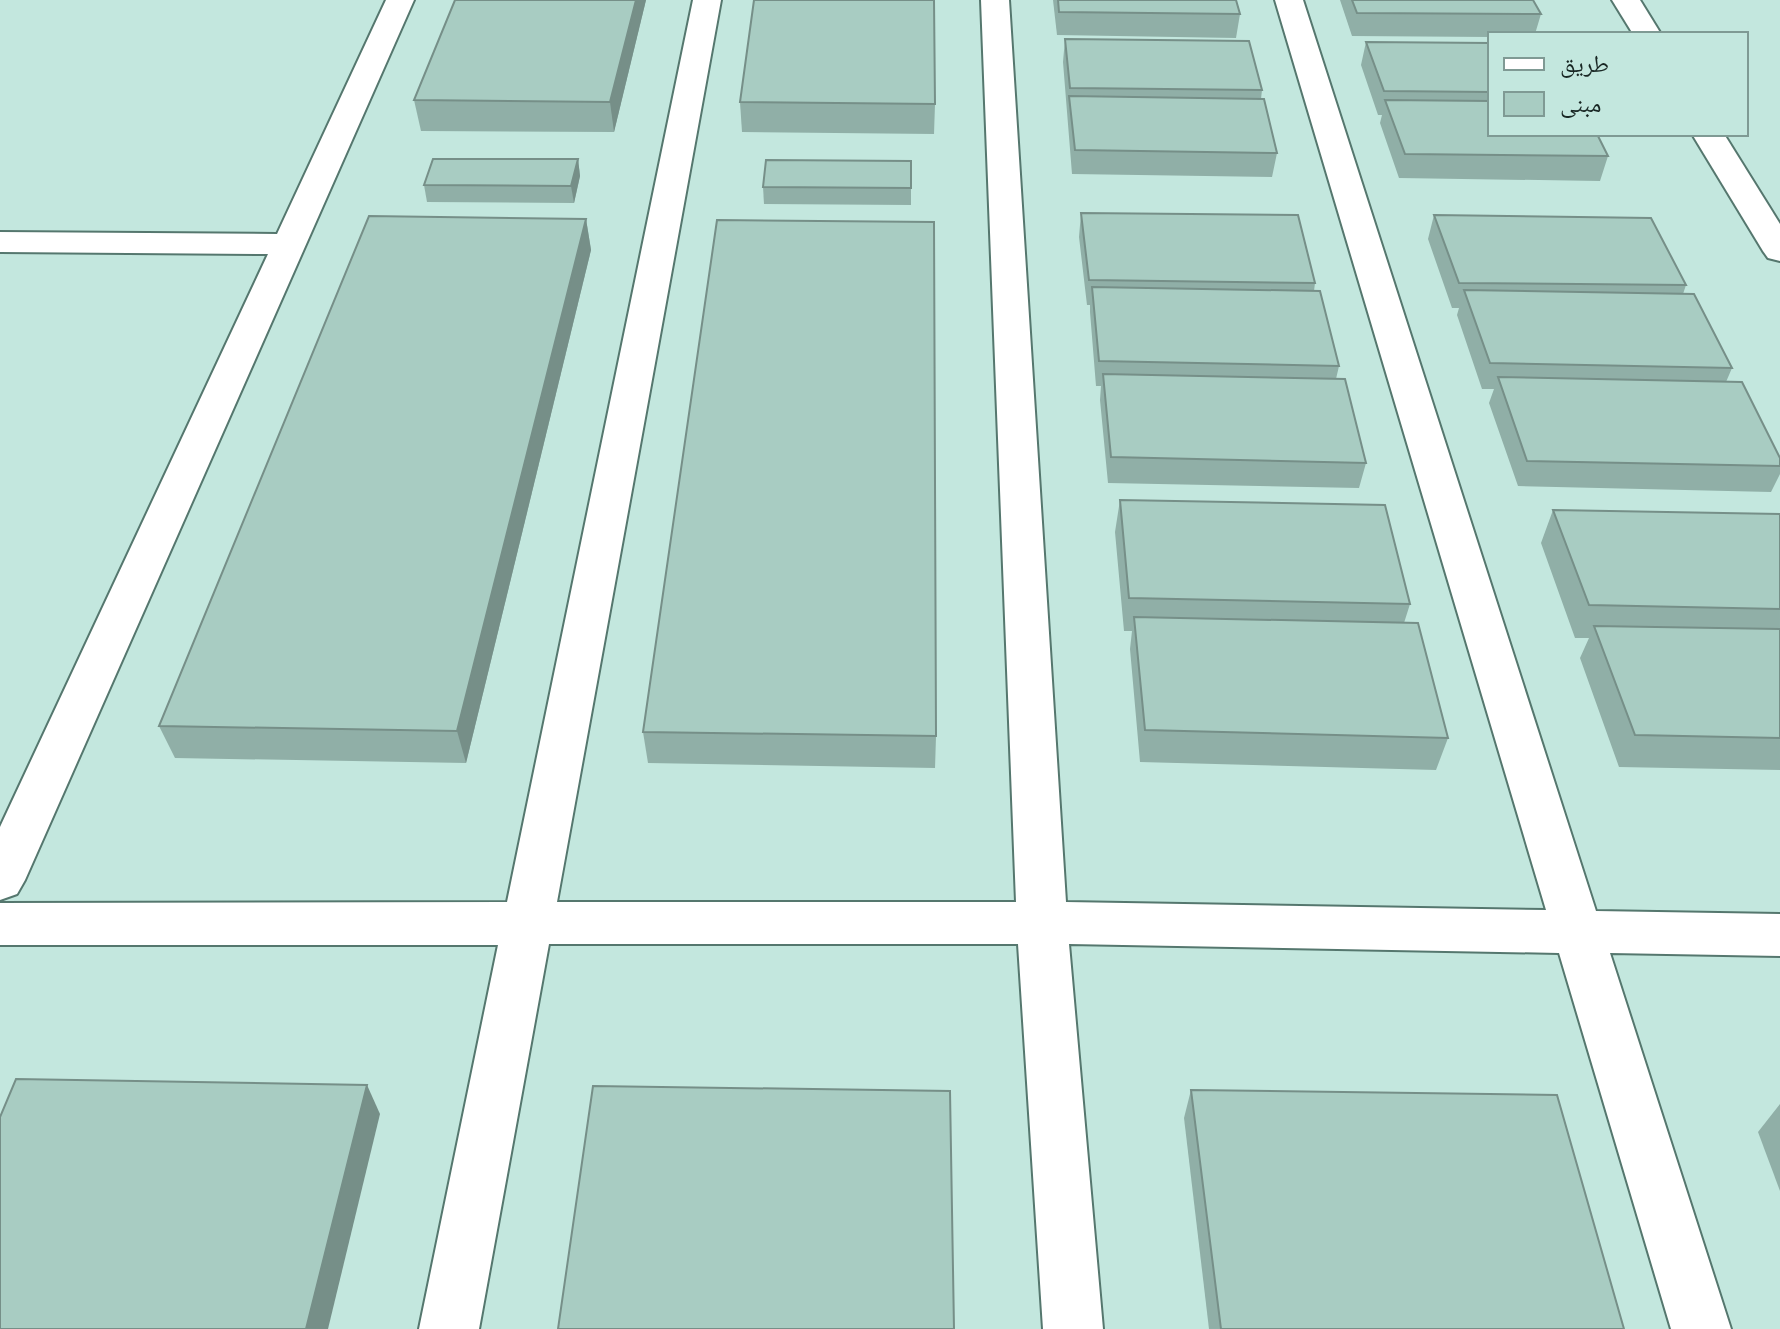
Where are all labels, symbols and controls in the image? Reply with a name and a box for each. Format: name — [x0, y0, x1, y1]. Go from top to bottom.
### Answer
legend — [1488, 32, 1748, 136]
text: طريق — [1560, 48, 1609, 78]
text: مبنى — [1560, 88, 1601, 118]

